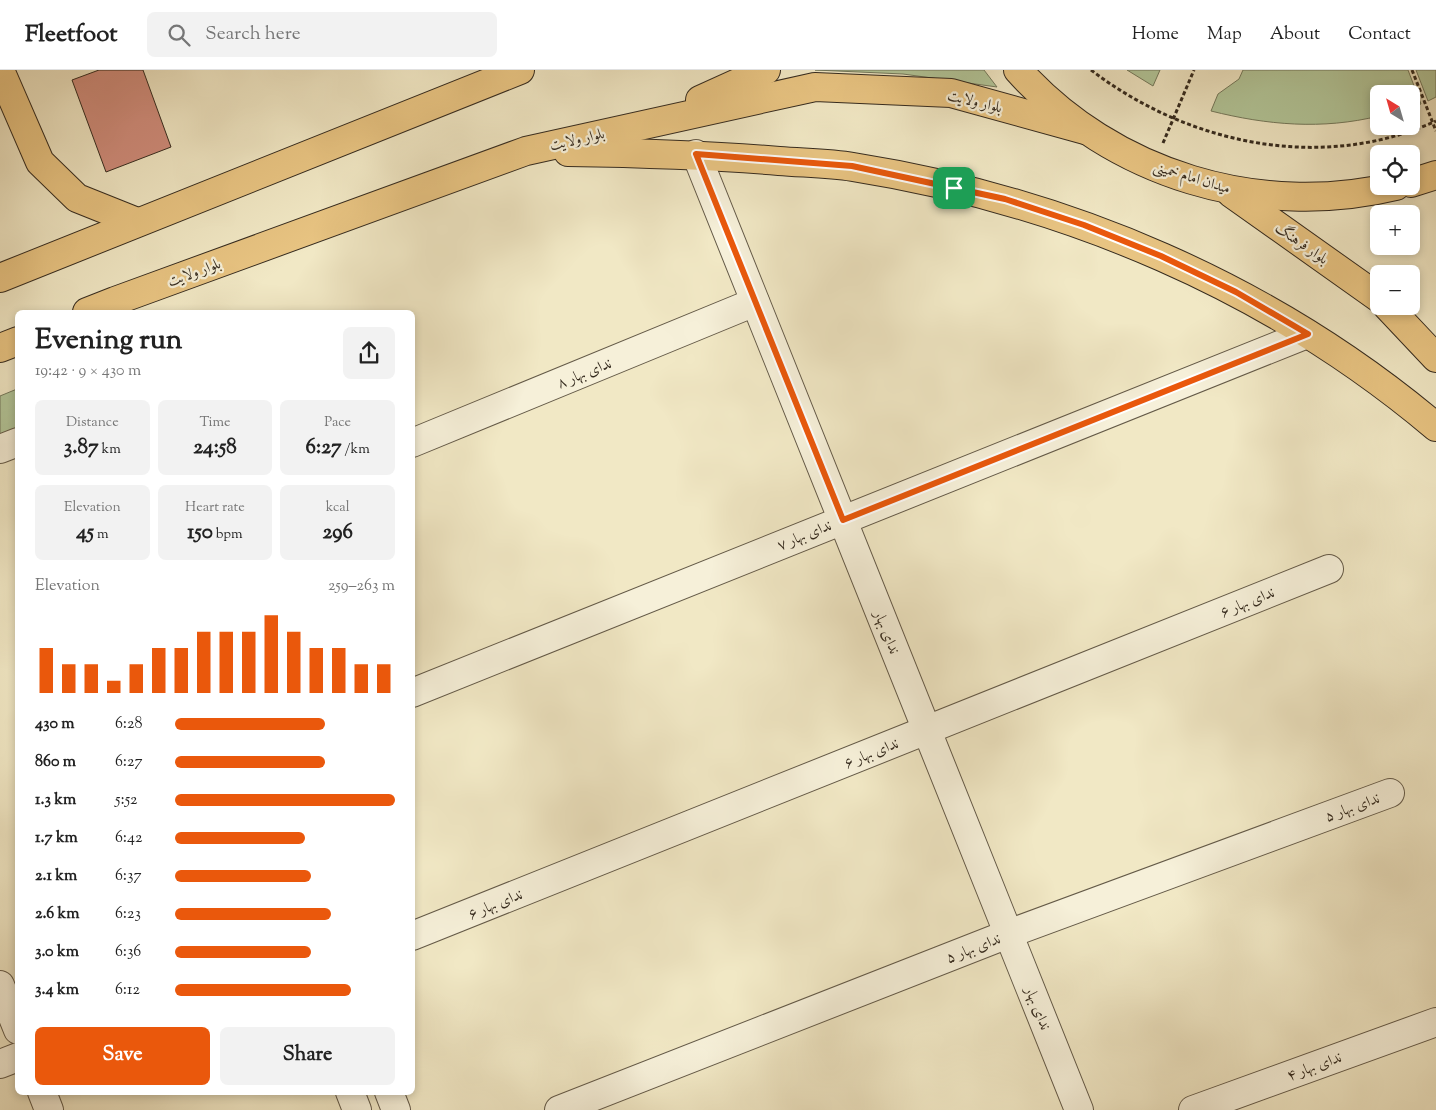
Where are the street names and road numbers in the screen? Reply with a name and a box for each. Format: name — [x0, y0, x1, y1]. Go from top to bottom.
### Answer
street label: بلوار ولایت — [945, 86, 1004, 119]
street label: بلوار ولایت — [548, 124, 607, 157]
street label: میدان امام خمینی — [1150, 157, 1233, 201]
street label: بلوار فرهنگ — [1270, 217, 1333, 270]
street label: بلوار ولایت — [165, 254, 224, 293]
street label: ندای بهار ۸ — [554, 354, 615, 395]
street label: ندای بهار ۷ — [774, 516, 835, 557]
street label: ندای بهار ۶ — [1217, 583, 1278, 624]
street label: ندای بهار — [867, 606, 904, 658]
street label: ندای بهار ۶ — [841, 734, 902, 775]
street label: ندای بهار ۵ — [1322, 789, 1383, 828]
street label: ندای بهار ۶ — [465, 885, 526, 926]
street label: ندای بهار ۵ — [943, 929, 1004, 969]
street label: ندای بهار — [1018, 982, 1055, 1034]
street label: ندای بهار ۴ — [1284, 1048, 1345, 1087]

